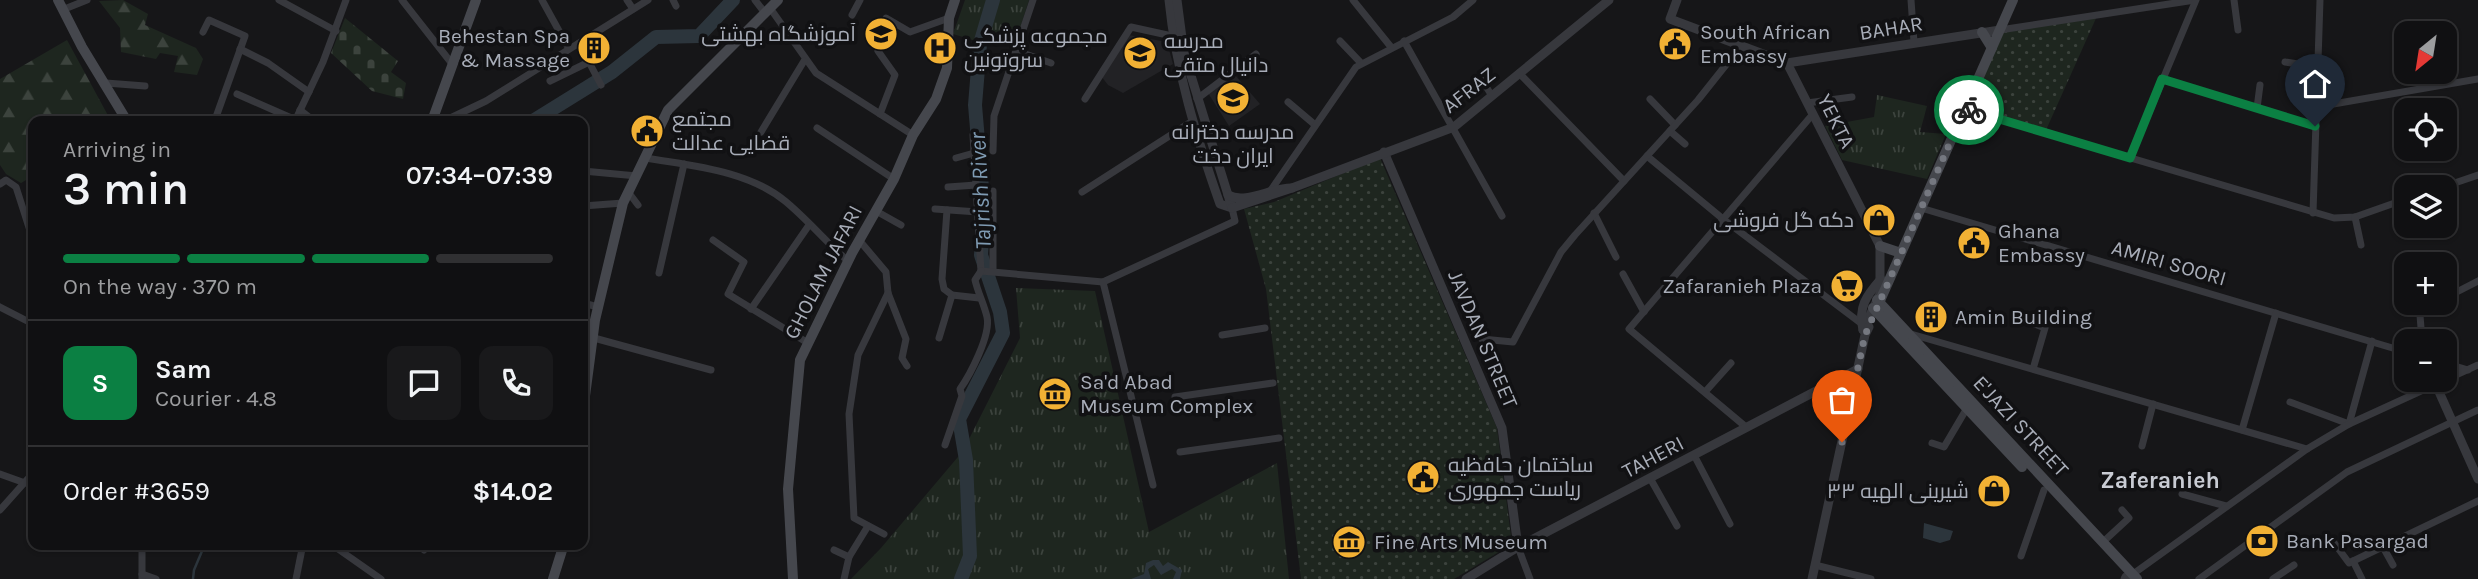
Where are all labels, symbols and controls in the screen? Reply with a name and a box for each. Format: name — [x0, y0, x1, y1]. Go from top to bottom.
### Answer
street label: BAHAR — [1857, 11, 1925, 45]
school or university icon: آموزشگاه بهشتی — [862, 15, 900, 53]
place label: South African Embassy — [1700, 20, 1830, 68]
north arrow — [2394, 21, 2457, 84]
map controls — [2394, 21, 2457, 392]
place label: آموزشگاه بهشتی — [701, 22, 856, 47]
place label: Behestan Spa & Massage — [438, 24, 570, 72]
place label: مجموعه پزشکی سروتونین — [964, 24, 1108, 73]
public building icon: South African Embassy — [1656, 25, 1694, 63]
building icon: Behestan Spa & Massage — [575, 29, 613, 67]
hospital icon: مجموعه پزشکی سروتونین — [921, 29, 959, 67]
place label: مدرسه دانیال متقی — [1164, 29, 1268, 78]
school or university icon: مدرسه دانیال متقی — [1121, 34, 1159, 72]
pin — [2285, 54, 2345, 126]
street label: AFRAZ — [1438, 62, 1500, 118]
icon: home — [2296, 65, 2334, 103]
courier — [1934, 75, 2004, 145]
school or university icon: مدرسه دخترانه ایران دخت — [1214, 79, 1252, 117]
street label: YEKTA — [1812, 90, 1860, 152]
icon: bike — [1950, 91, 1988, 129]
button: locate — [2394, 98, 2457, 161]
place label: مجتمع قضایی عدالت — [672, 107, 790, 156]
public building icon: مجتمع قضایی عدالت — [628, 112, 666, 150]
place label: مدرسه دخترانه ایران دخت — [1172, 120, 1294, 169]
water label: Tajrish River — [964, 131, 997, 250]
text: Arriving in — [63, 136, 171, 163]
text: 07:34–07:39 — [406, 160, 553, 191]
text: 3 min — [63, 162, 189, 216]
button: layers — [2394, 175, 2457, 238]
street label: GHOLAM JAFARI — [779, 201, 867, 343]
shop icon: دکه گل فروشی — [1860, 201, 1898, 239]
place label: دکه گل فروشی — [1713, 208, 1854, 233]
place label: Ghana Embassy — [1998, 219, 2085, 267]
public building icon: Ghana Embassy — [1955, 224, 1993, 262]
street label: AMIRI SOORI — [2109, 235, 2229, 291]
button: + — [2394, 252, 2457, 315]
street label: JAVDAN STREET — [1443, 267, 1523, 412]
supermarket icon: Zafaranieh Plaza — [1828, 267, 1866, 305]
text: On the way · 370 m — [63, 273, 257, 300]
place label: Zafaranieh Plaza — [1662, 274, 1822, 298]
building icon: Amin Building — [1912, 298, 1950, 336]
place label: Amin Building — [1955, 305, 2092, 329]
button: − — [2394, 329, 2457, 392]
button: chat — [387, 346, 461, 420]
button: phone — [479, 346, 553, 420]
text: Sam — [155, 354, 211, 385]
text: S — [92, 368, 108, 399]
place label: Sa'd Abad Museum Complex — [1080, 370, 1254, 418]
pin — [1812, 370, 1872, 442]
street label: E'JAZI STREET — [1968, 371, 2074, 482]
museum icon: Sa'd Abad Museum Complex — [1036, 375, 1074, 413]
icon: bag — [1823, 381, 1861, 419]
text: Courier · 4.8 — [155, 385, 277, 412]
street label: TAHERI — [1618, 431, 1688, 483]
place label: ساختمان حافظیه ریاست جمهوری — [1448, 453, 1593, 502]
public building icon: ساختمان حافظیه ریاست جمهوری — [1404, 458, 1442, 496]
district label: Zaferanieh — [2100, 467, 2220, 494]
shop icon: شیرینی الهیه ٣٣ — [1975, 472, 2013, 510]
text: Order #3659 — [63, 476, 210, 507]
text: $14.02 — [473, 476, 553, 507]
place label: شیرینی الهیه ٣٣ — [1827, 479, 1969, 504]
bank icon: Bank Pasargad — [2243, 522, 2281, 560]
museum icon: Fine Arts Museum — [1330, 523, 1368, 561]
place label: Bank Pasargad — [2286, 529, 2429, 553]
place label: Fine Arts Museum — [1374, 530, 1548, 554]

